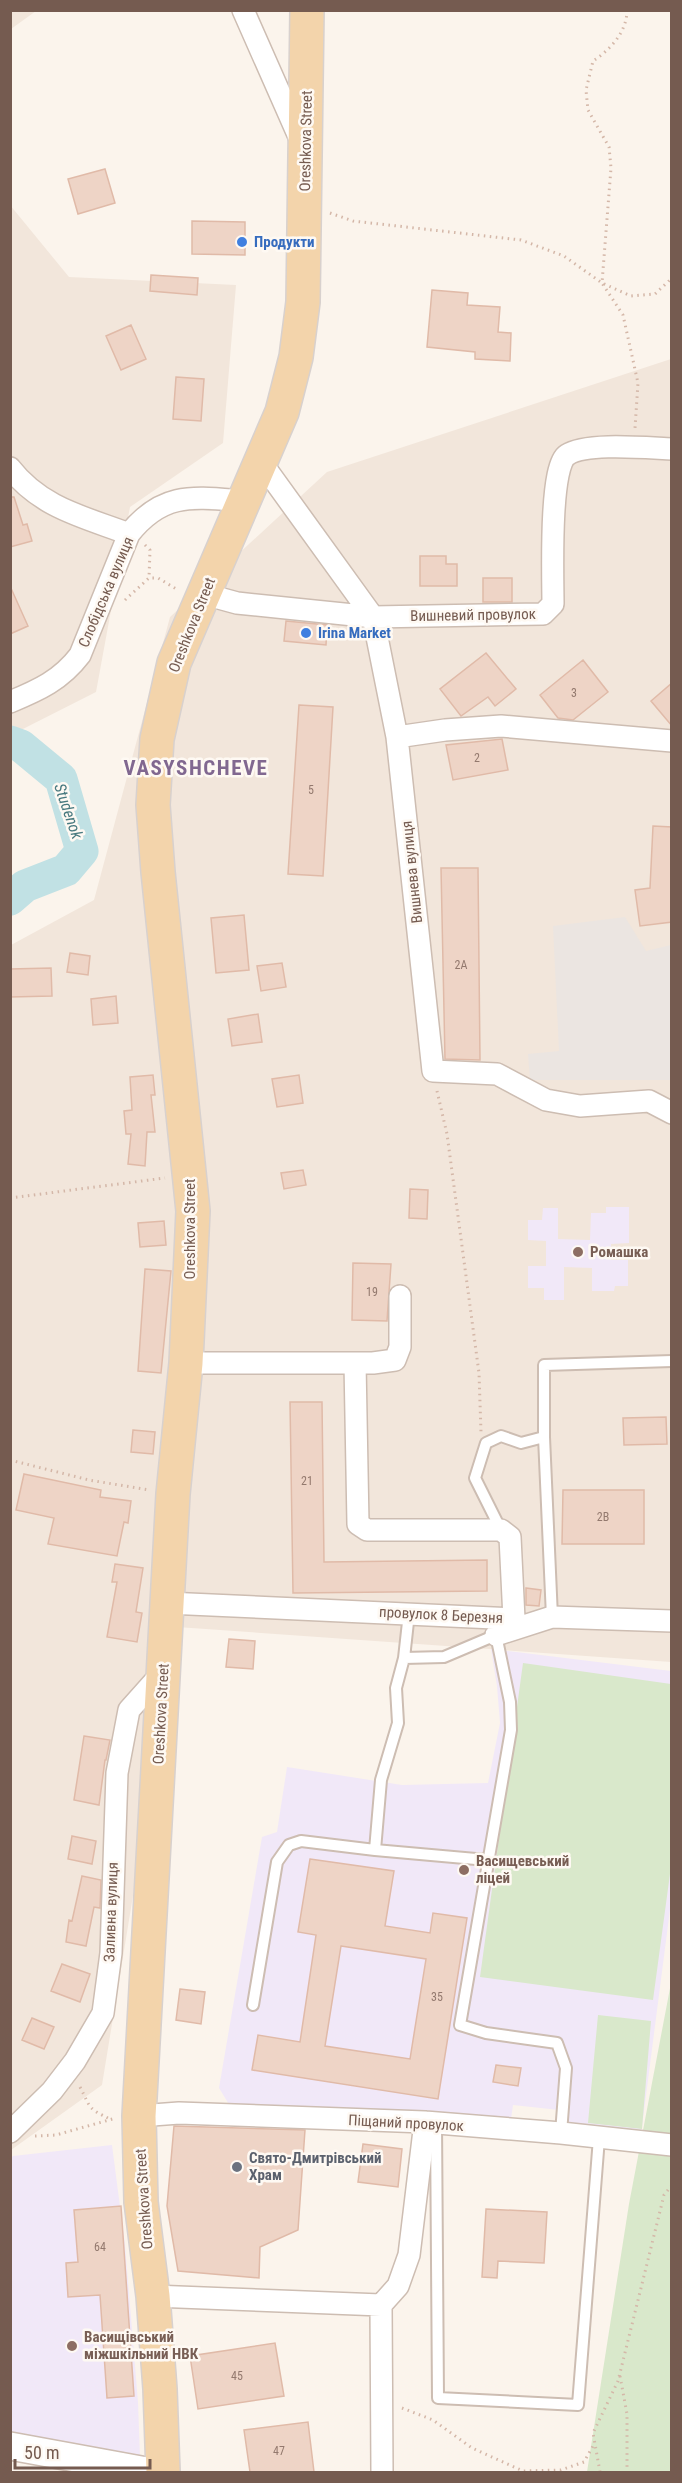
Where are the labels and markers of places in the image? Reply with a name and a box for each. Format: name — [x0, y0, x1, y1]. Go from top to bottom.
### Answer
place label: Продукти — [254, 233, 315, 251]
marker: Продукти — [235, 235, 249, 249]
place label: Irina Market — [318, 624, 391, 642]
marker: Irina Market — [299, 626, 313, 640]
place label: Ромашка — [590, 1243, 648, 1261]
marker: Ромашка — [571, 1245, 585, 1259]
place label: Васищевський ліцей — [476, 1852, 569, 1887]
marker: Васищевський ліцей — [457, 1863, 471, 1877]
place label: Свято-Дмитрівський Храм — [249, 2149, 382, 2184]
marker: Свято-Дмитрівський Храм — [230, 2160, 244, 2174]
place label: Васищівський міжшкільний НВК — [84, 2328, 199, 2363]
marker: Васищівський міжшкільний НВК — [65, 2339, 79, 2353]

